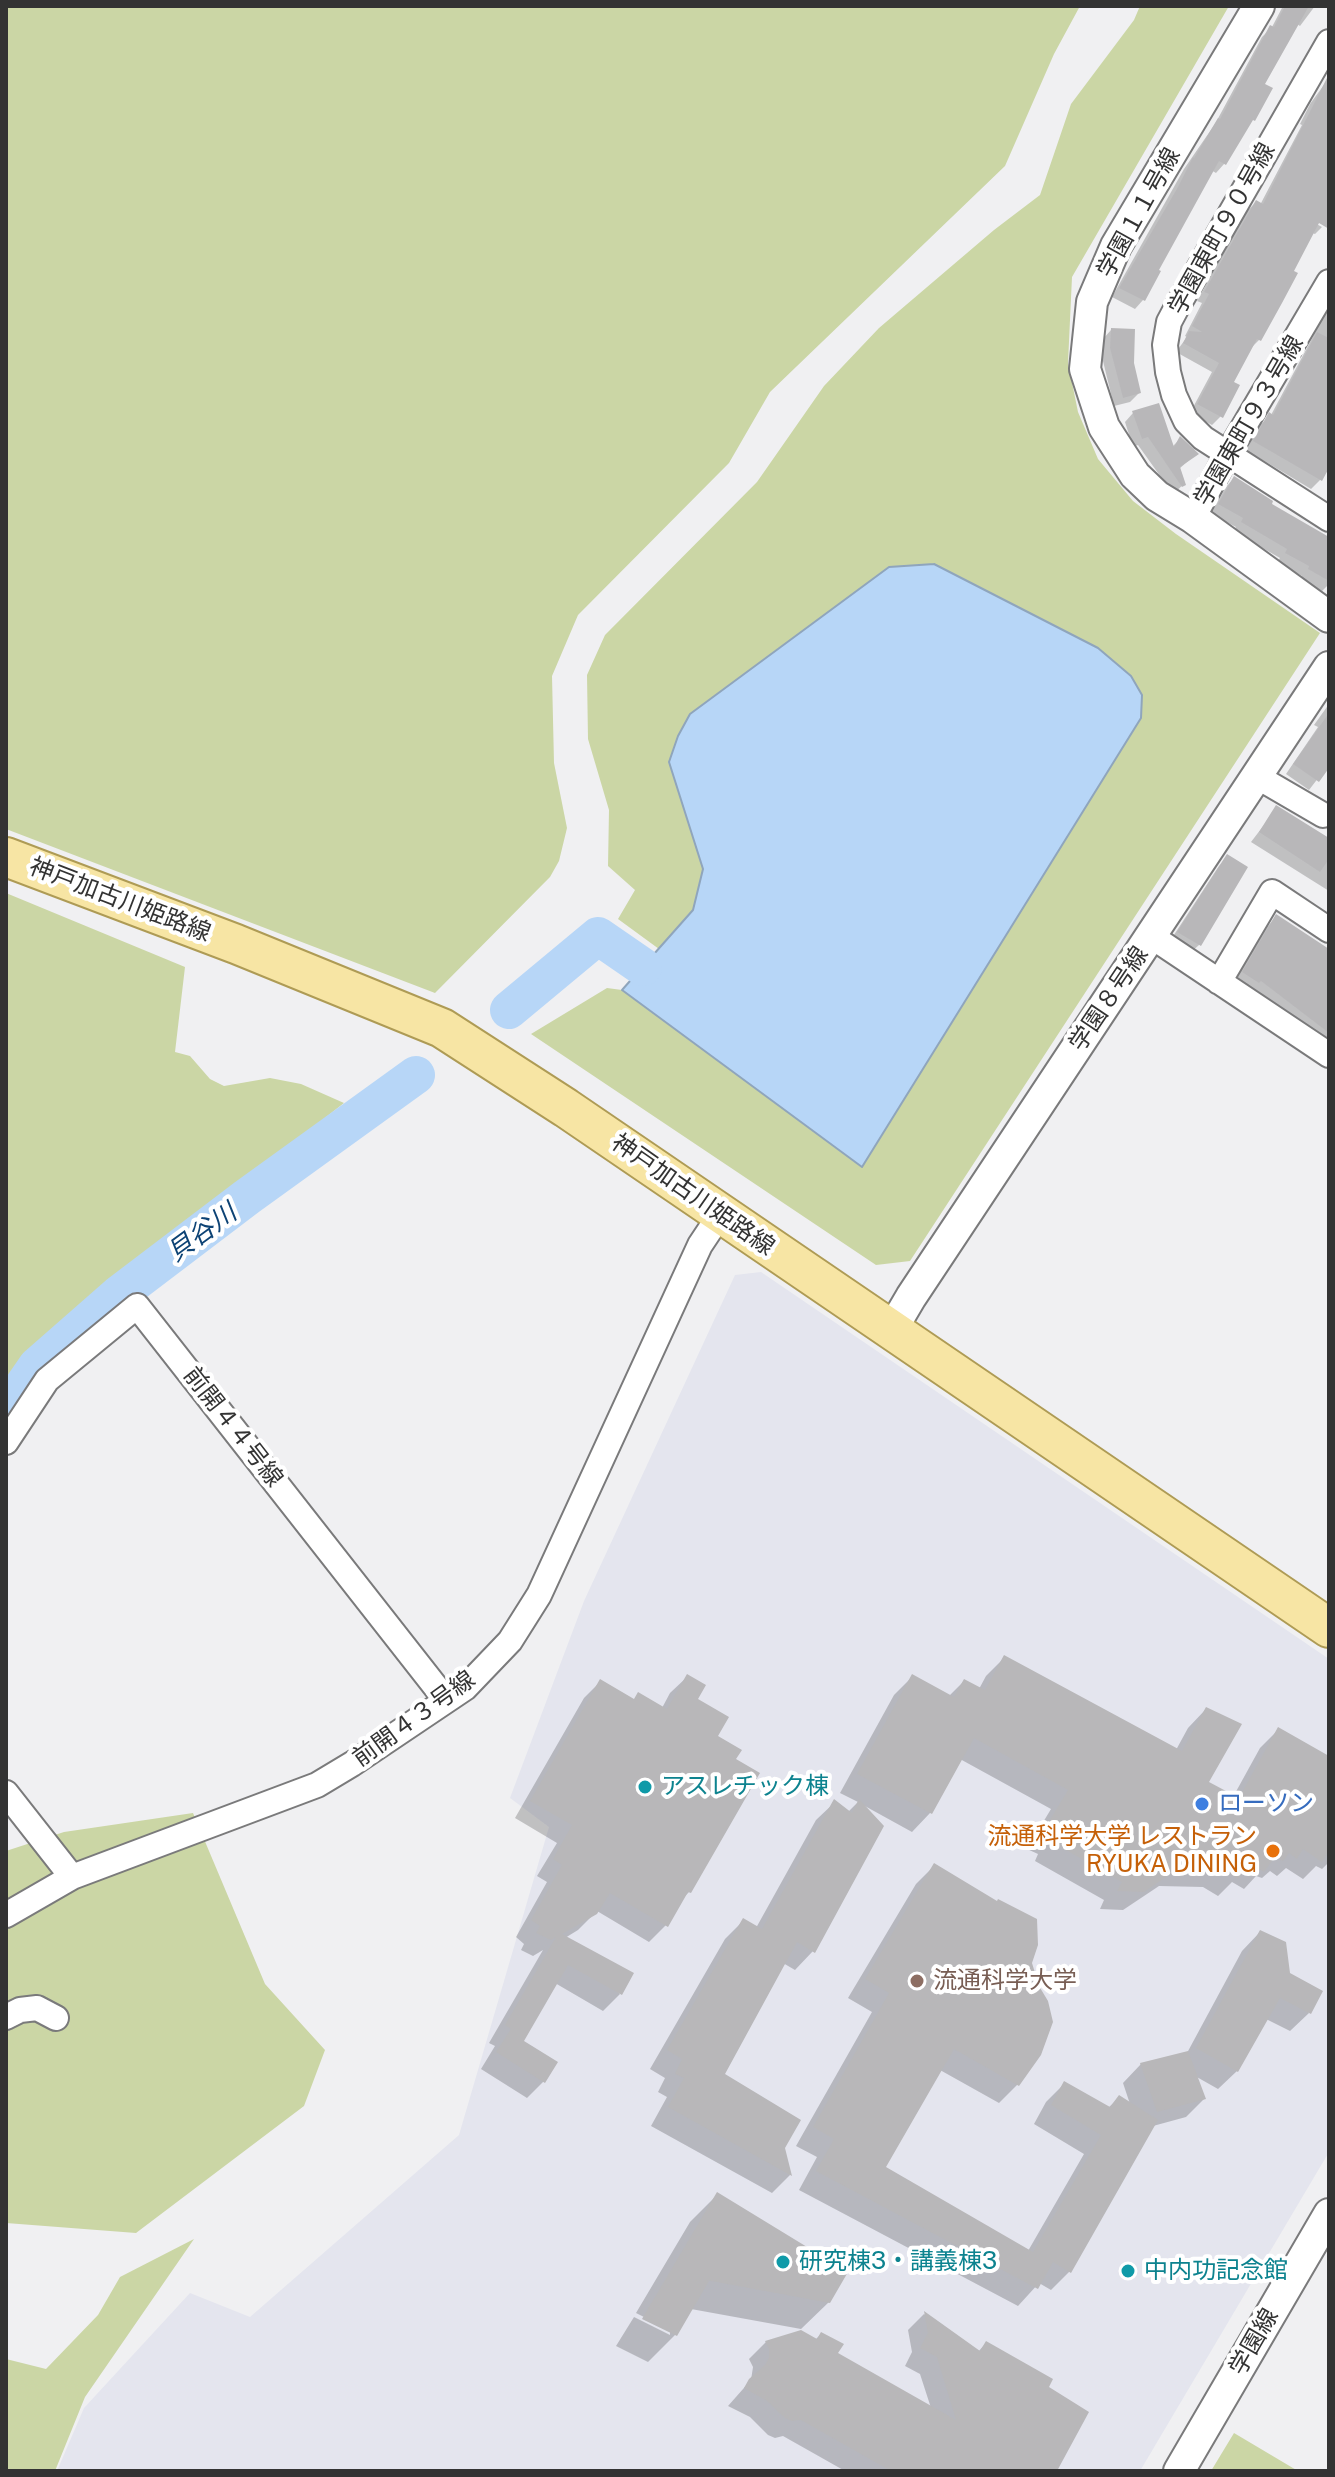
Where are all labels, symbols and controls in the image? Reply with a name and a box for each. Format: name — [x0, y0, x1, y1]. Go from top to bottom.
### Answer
street label: 学園東町９０号線 — [1163, 138, 1281, 320]
street label: 学園１１号線 — [1091, 143, 1187, 283]
street label: 学園東町９３号線 — [1189, 331, 1309, 511]
street label: 神戸加古川姫路線 — [25, 852, 215, 948]
street label: 学園８号線 — [1064, 941, 1154, 1057]
street label: 神戸加古川姫路線 — [606, 1128, 780, 1262]
water label: 貝谷川 — [161, 1197, 243, 1269]
street label: 前開４４号線 — [177, 1361, 289, 1493]
street label: 前開４３号線 — [347, 1665, 481, 1773]
place label: アスレチック棟 — [661, 1773, 829, 1801]
marker: アスレチック棟 — [636, 1778, 654, 1796]
place label: ローソン — [1218, 1790, 1314, 1818]
marker: ローソン — [1193, 1795, 1211, 1813]
place label: 流通科学大学 レストラン RYUKA DINING — [987, 1823, 1257, 1879]
marker: 流通科学大学 レストラン RYUKA DINING — [1264, 1842, 1282, 1860]
place label: 流通科学大学 — [933, 1967, 1077, 1995]
marker: 流通科学大学 — [908, 1972, 926, 1990]
place label: 研究棟3・講義棟3 — [799, 2248, 997, 2276]
marker: 研究棟3・講義棟3 — [774, 2253, 792, 2271]
place label: 中内功記念館 — [1144, 2257, 1288, 2285]
marker: 中内功記念館 — [1119, 2262, 1137, 2280]
street label: 学園線 — [1224, 2304, 1284, 2380]

